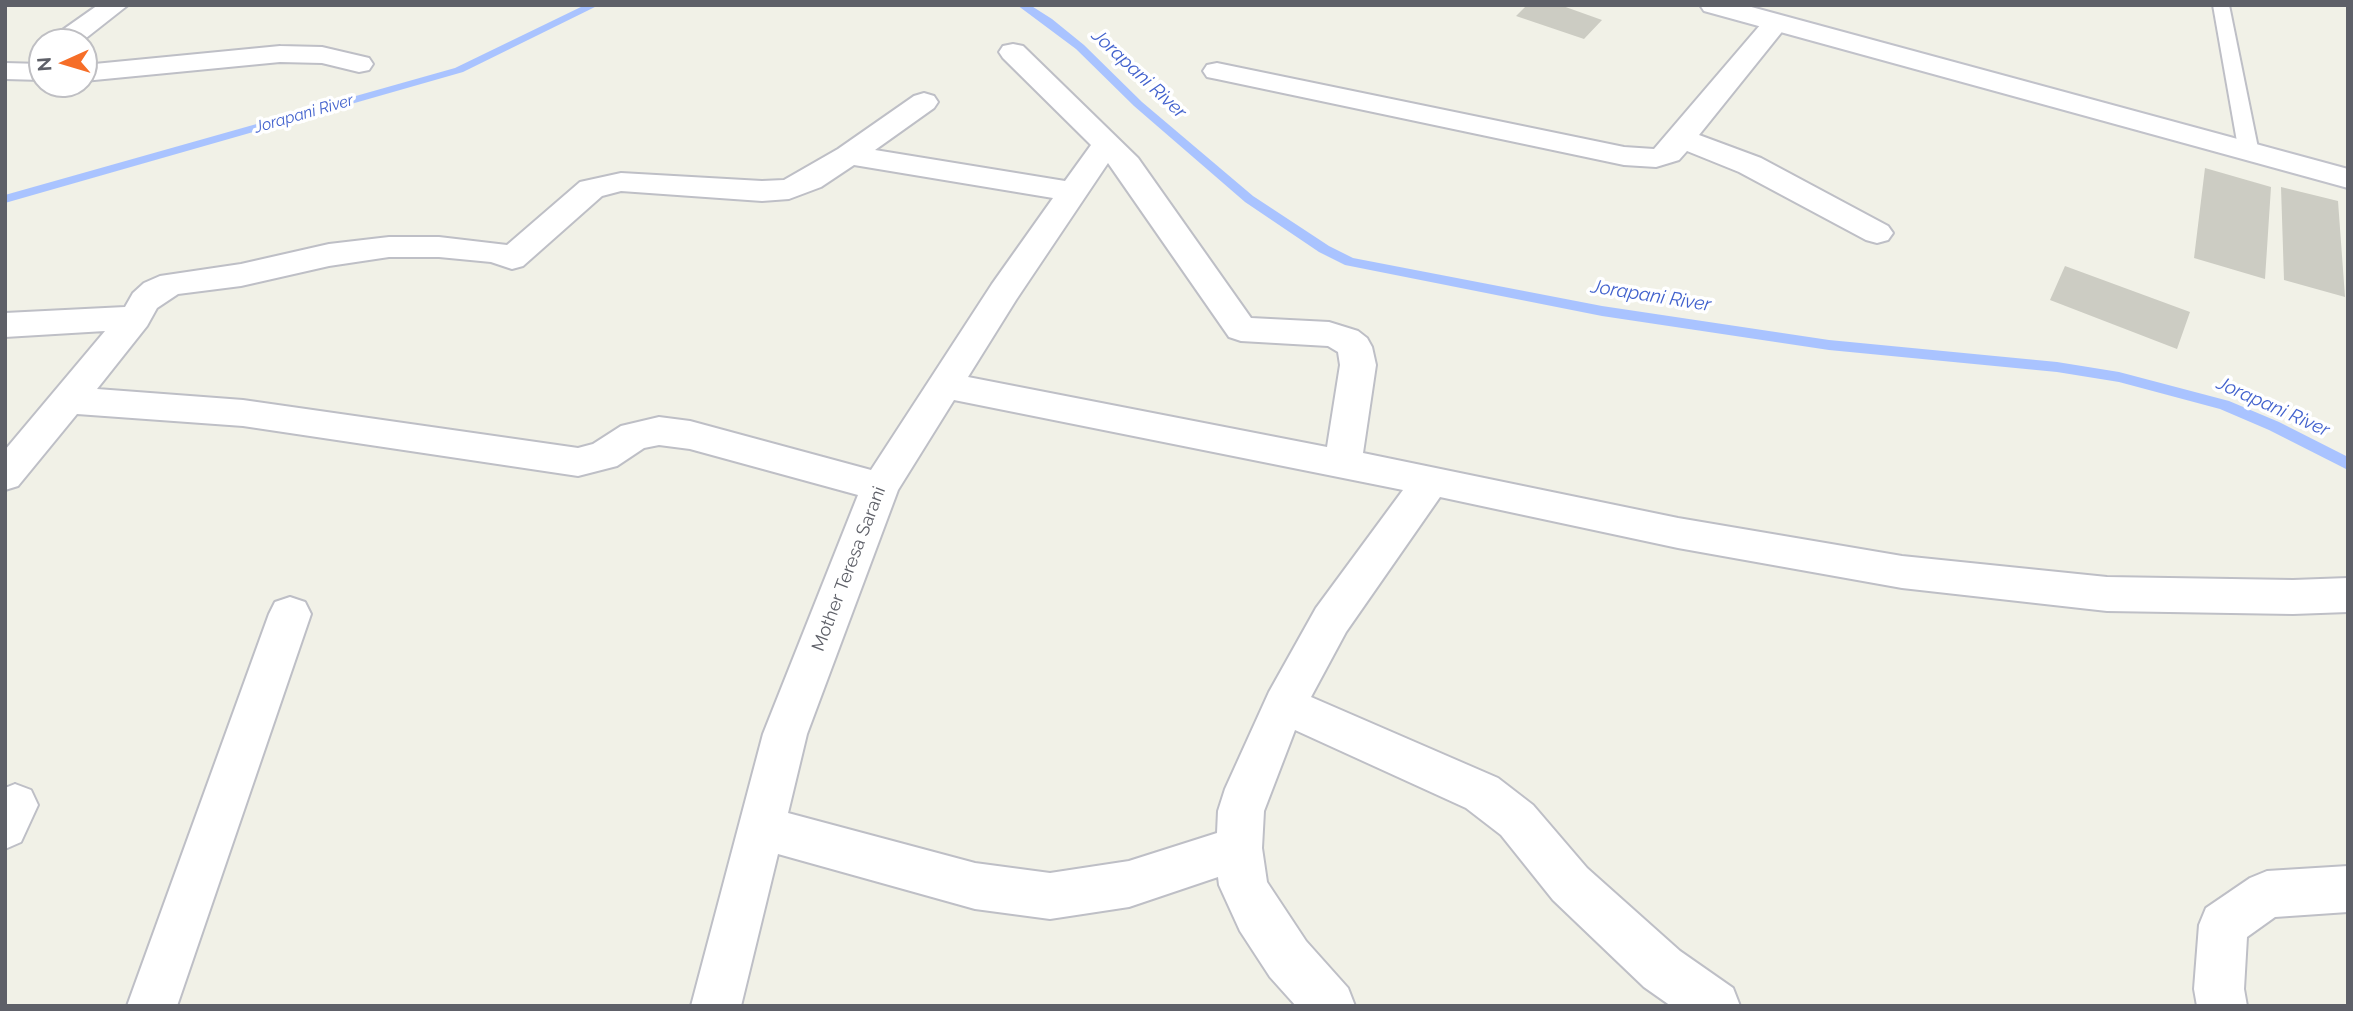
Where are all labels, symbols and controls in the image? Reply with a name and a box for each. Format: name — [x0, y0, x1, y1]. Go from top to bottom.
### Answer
water label: Jorapani River — [1087, 24, 1191, 124]
north arrow — [28, 28, 98, 98]
text: N — [33, 56, 56, 72]
water label: Jorapani River — [252, 91, 356, 137]
water label: Jorapani River — [1589, 275, 1713, 317]
water label: Jorapani River — [2213, 372, 2333, 442]
street label: Mother Teresa Sarani — [808, 484, 890, 654]

